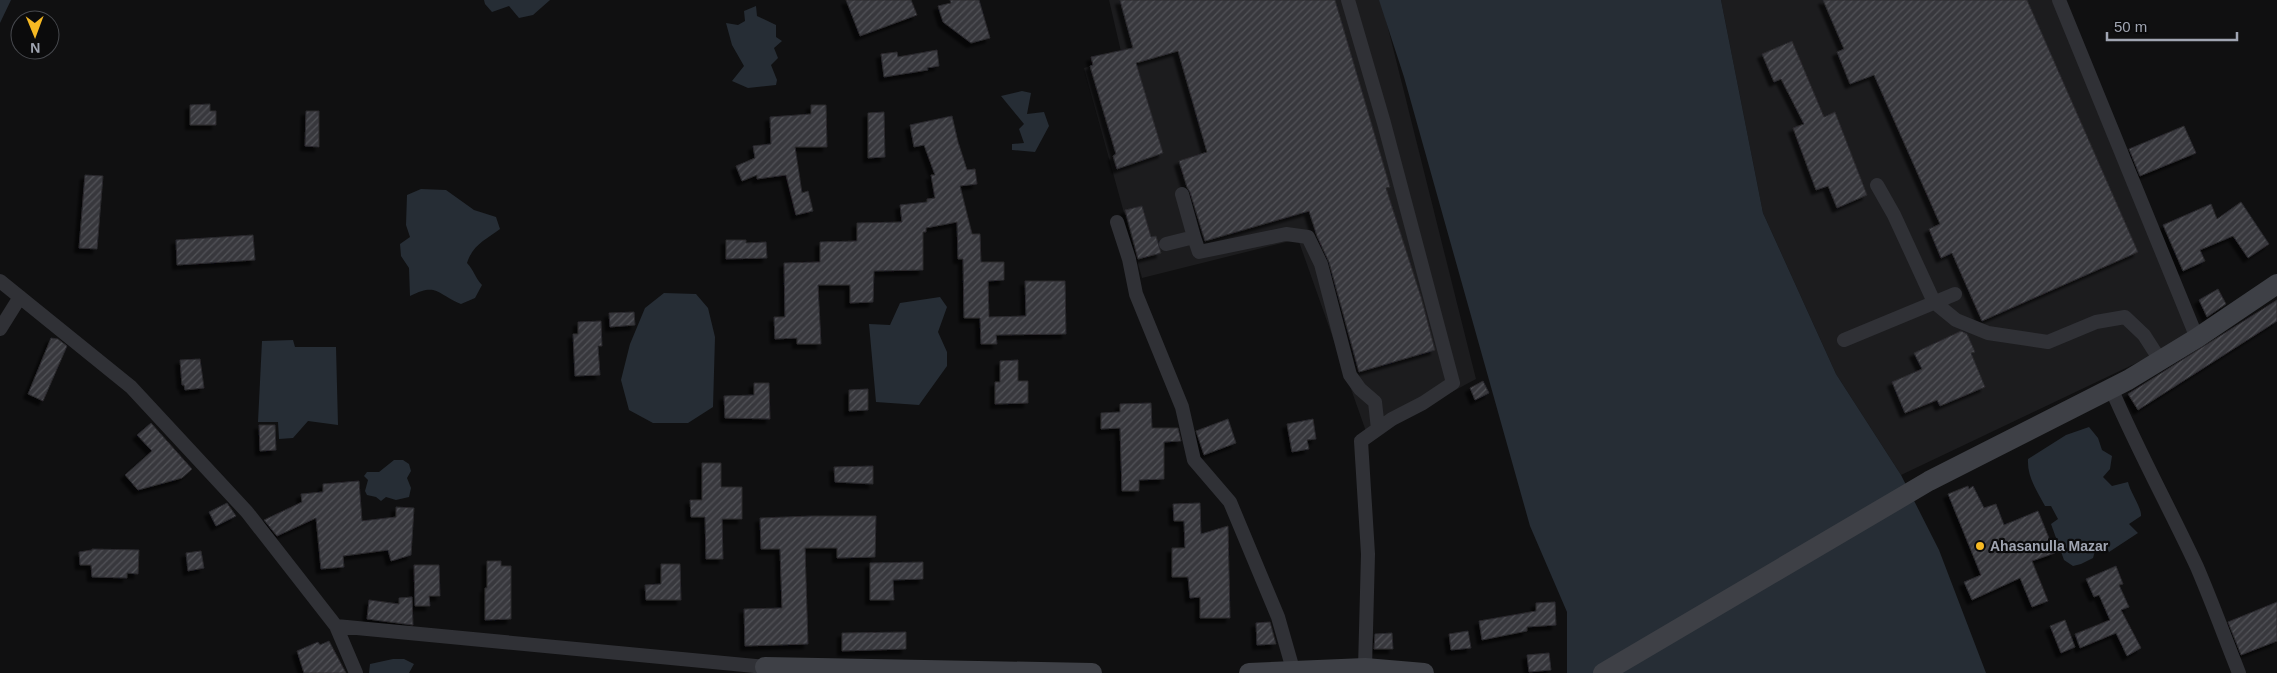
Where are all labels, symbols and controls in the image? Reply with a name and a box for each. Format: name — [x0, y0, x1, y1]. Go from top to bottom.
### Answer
north arrow — [10, 10, 60, 60]
scale bar — [2107, 10, 2237, 42]
text: 50 m — [2114, 18, 2147, 35]
text: N — [30, 40, 40, 56]
place label: Ahasanulla Mazar — [1990, 538, 2109, 554]
marker: Ahasanulla Mazar — [1974, 540, 1986, 552]

